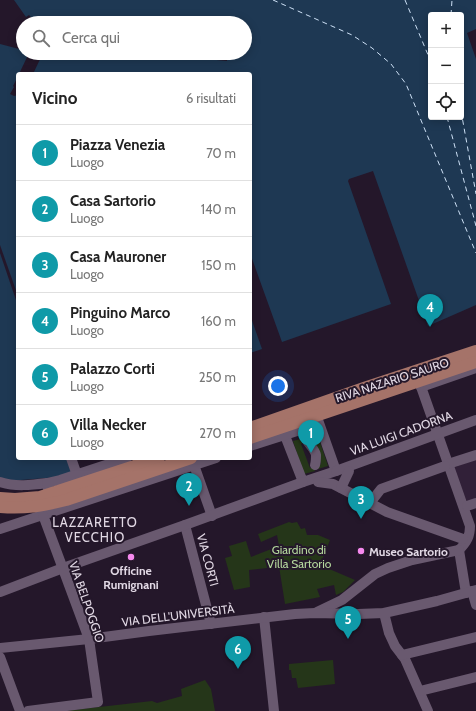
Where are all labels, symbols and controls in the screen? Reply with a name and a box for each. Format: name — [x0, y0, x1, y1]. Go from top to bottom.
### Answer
map controls — [428, 12, 464, 120]
button: + — [428, 12, 464, 48]
search box — [16, 16, 252, 60]
icon: search — [30, 27, 52, 49]
text: Cerca qui — [62, 29, 120, 47]
button: − — [428, 48, 464, 84]
button: locate — [428, 84, 464, 120]
text: Vicino — [32, 88, 77, 108]
text: 6 risultati — [186, 90, 236, 106]
text: Piazza Venezia — [70, 136, 165, 154]
text: 1 — [43, 145, 47, 161]
text: 70 m — [206, 145, 236, 161]
text: Luogo — [70, 154, 104, 170]
text: Casa Sartorio — [70, 192, 156, 210]
text: 2 — [42, 201, 48, 217]
text: 140 m — [201, 201, 236, 217]
text: Luogo — [70, 210, 104, 226]
text: Casa Mauroner — [70, 248, 166, 266]
text: 3 — [41, 257, 49, 273]
text: 150 m — [201, 257, 236, 273]
text: Luogo — [70, 266, 104, 282]
pin: 4 — [417, 294, 443, 327]
text: Pinguino Marco — [70, 304, 170, 322]
text: 4 — [41, 313, 49, 329]
text: 160 m — [201, 313, 236, 329]
text: Luogo — [70, 322, 104, 338]
street label: RIVA NAZARIO SAURO — [333, 355, 451, 405]
text: Palazzo Corti — [70, 360, 155, 378]
text: 5 — [42, 369, 48, 385]
text: 250 m — [199, 369, 236, 385]
your location — [268, 376, 288, 396]
text: Luogo — [70, 378, 104, 394]
street label: VIA LUIGI CADORNA — [348, 407, 455, 458]
text: Villa Necker — [70, 416, 146, 434]
pin: 1 — [298, 420, 324, 453]
text: 6 — [41, 425, 49, 441]
text: 270 m — [199, 425, 236, 441]
text: Luogo — [70, 434, 104, 450]
pin: 2 — [176, 473, 202, 506]
pin: 3 — [348, 486, 374, 519]
district label: LAZZARETTO VECCHIO — [52, 514, 138, 545]
street label: VIA CORTI — [194, 532, 222, 588]
park label: Giardino di Villa Sartorio — [267, 542, 332, 571]
place label: Museo Sartorio — [369, 544, 448, 559]
marker: Museo Sartorio — [356, 546, 366, 556]
marker: Officine Rumignani — [126, 552, 136, 562]
street label: VIA BELPOGGIO — [66, 559, 108, 645]
place label: Officine Rumignani — [103, 563, 159, 592]
street label: VIA DELL'UNIVERSITÀ — [121, 601, 236, 629]
pin: 5 — [335, 606, 361, 639]
pin: 6 — [225, 636, 251, 669]

